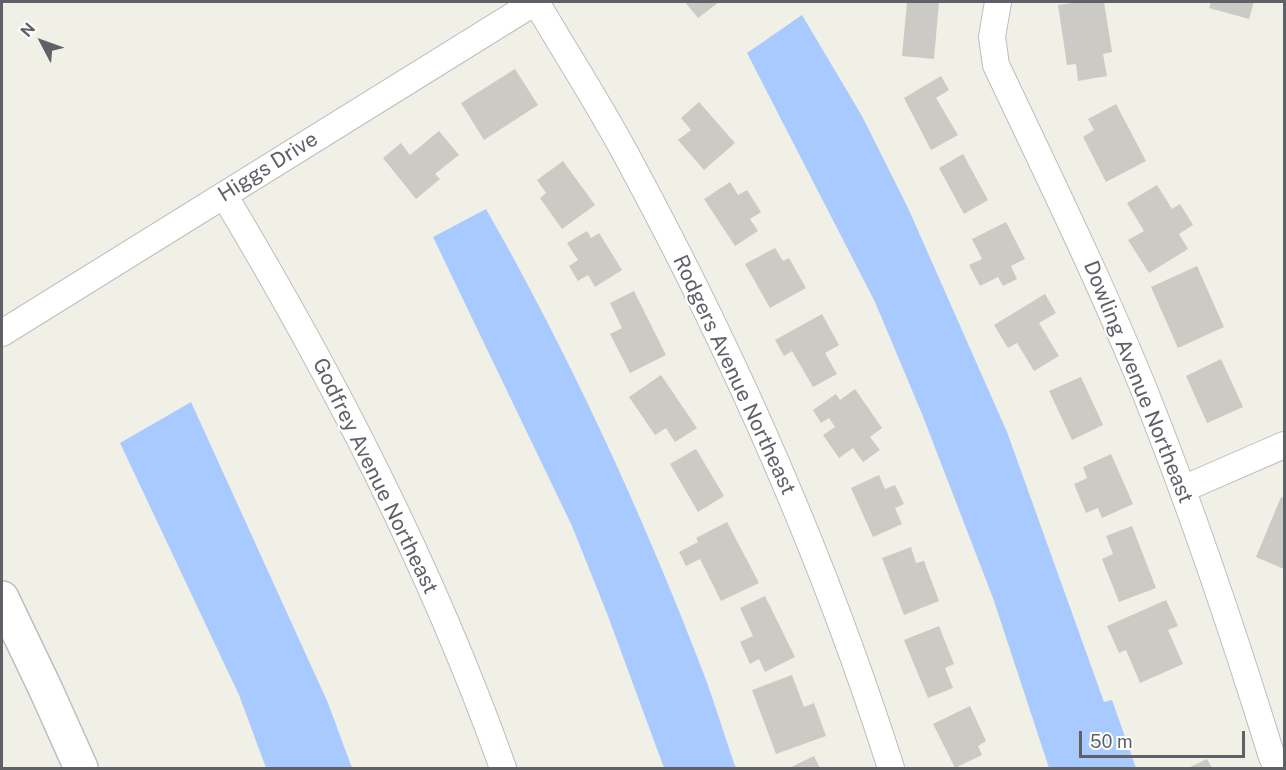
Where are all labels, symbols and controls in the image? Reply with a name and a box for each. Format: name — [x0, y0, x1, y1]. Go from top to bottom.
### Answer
north arrow — [12, 12, 72, 72]
text: N — [17, 19, 39, 41]
street label: Higgs Drive — [214, 126, 322, 208]
street label: Rodgers Avenue Northeast — [667, 251, 801, 499]
street label: Dowling Avenue Northeast — [1078, 257, 1198, 507]
street label: Godfrey Avenue Northeast — [307, 354, 443, 598]
scale bar — [1082, 719, 1248, 757]
text: 50 m — [1090, 731, 1133, 752]

